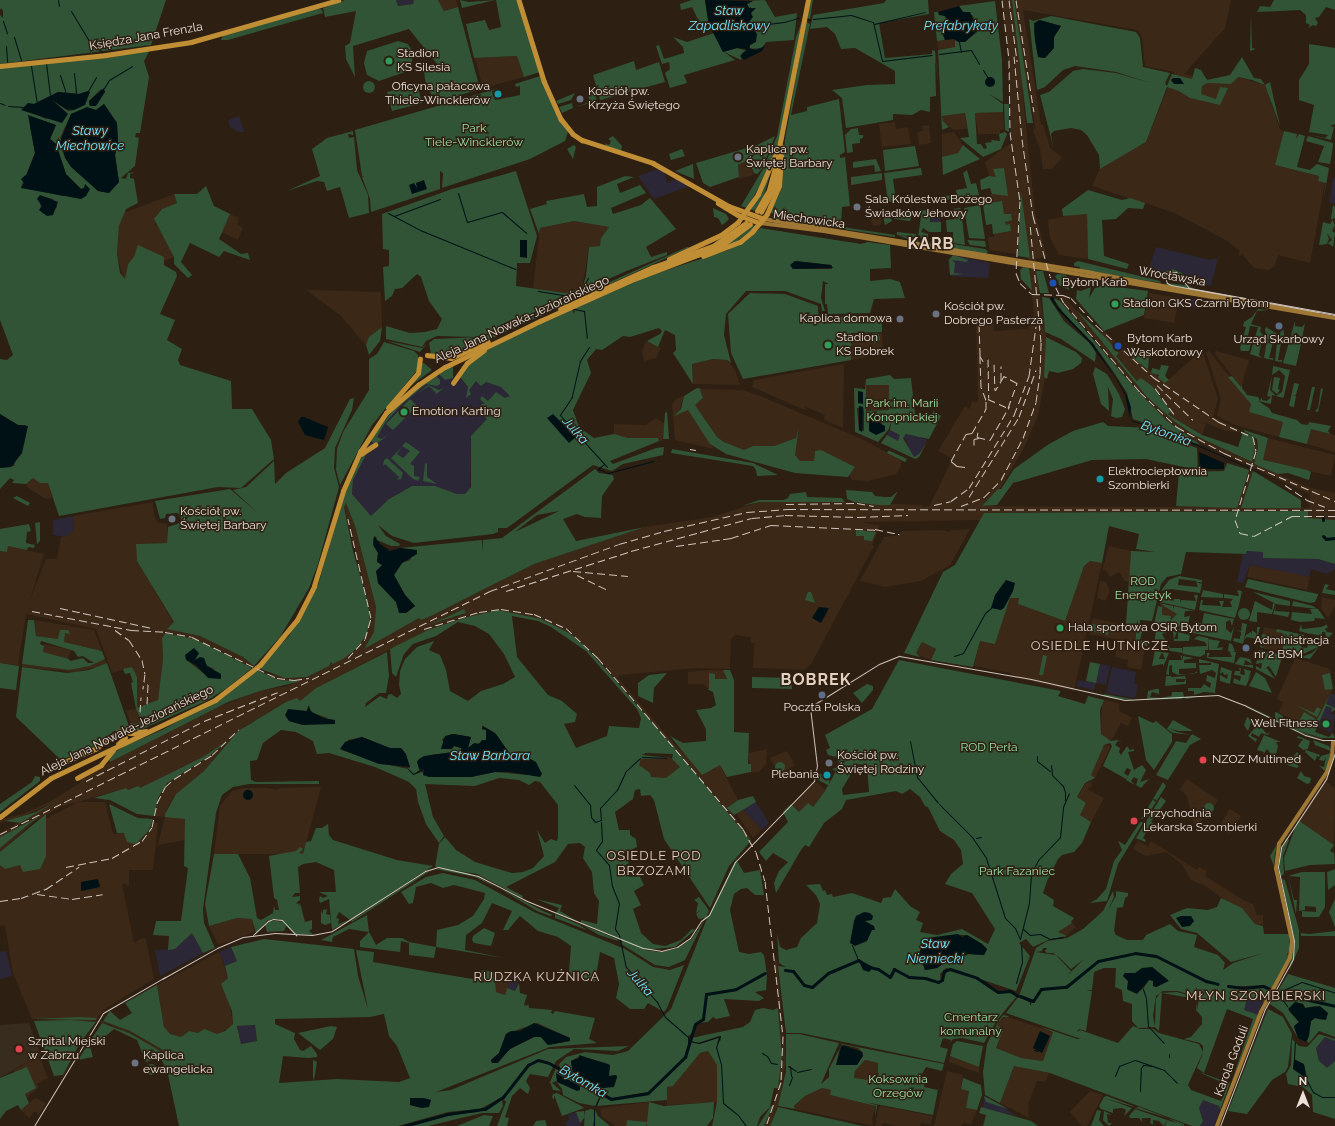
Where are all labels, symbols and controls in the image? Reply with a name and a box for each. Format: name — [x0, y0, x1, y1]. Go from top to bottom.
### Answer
water label: Staw Zapadliskowy — [688, 4, 770, 35]
water label: Prefabrykaty — [924, 18, 998, 34]
street label: Księdza Jana Frenzla — [88, 20, 204, 54]
place label: Stadion KS Silesia — [397, 47, 450, 75]
marker: Stadion KS Silesia — [384, 56, 394, 66]
place label: Oficyna pałacowa Thiele-Wincklerów — [385, 80, 490, 108]
place label: Kościół pw. Krzyża Świętego — [588, 85, 680, 113]
marker: Oficyna pałacowa Thiele-Wincklerów — [493, 89, 503, 99]
marker: Kościół pw. Krzyża Świętego — [575, 94, 585, 104]
park label: Park Tiele-Wincklerów — [425, 122, 523, 150]
water label: Stawy Miechowice — [56, 124, 124, 155]
place label: Kaplica pw. Świętej Barbary — [746, 143, 833, 171]
marker: Kaplica pw. Świętej Barbary — [733, 152, 743, 162]
place label: Sala Królestwa Bożego Świadków Jehowy — [865, 193, 992, 221]
marker: Sala Królestwa Bożego Świadków Jehowy — [852, 202, 862, 212]
street label: Miechowicka — [772, 208, 846, 232]
district label: KARB — [908, 234, 954, 254]
street label: Wrocławska — [1137, 264, 1207, 290]
street label: Aleja Jana Nowaka-Jeziorańskiego — [432, 273, 612, 367]
place label: Bytom Karb — [1062, 276, 1127, 290]
marker: Bytom Karb — [1047, 277, 1059, 289]
place label: Stadion GKS Czarni Bytom — [1123, 297, 1269, 311]
marker: Stadion GKS Czarni Bytom — [1110, 299, 1120, 309]
place label: Kościół pw. Dobrego Pasterza — [944, 300, 1043, 328]
marker: Kościół pw. Dobrego Pasterza — [931, 309, 941, 319]
place label: Kaplica domowa — [800, 312, 892, 326]
marker: Kaplica domowa — [895, 314, 905, 324]
marker: Urząd Skarbowy — [1274, 321, 1284, 331]
place label: Stadion KS Bobrek — [836, 331, 894, 359]
place label: Bytom Karb Wąskotorowy — [1127, 332, 1203, 360]
place label: Urząd Skarbowy — [1233, 333, 1325, 347]
marker: Stadion KS Bobrek — [823, 340, 833, 350]
marker: Bytom Karb Wąskotorowy — [1112, 340, 1124, 352]
park label: Park im. Marii Konopnickiej — [866, 397, 938, 425]
place label: Emotion Karting — [412, 405, 501, 419]
marker: Emotion Karting — [399, 407, 409, 417]
water label: Julka — [559, 414, 591, 448]
water label: Bytomka — [1139, 418, 1193, 450]
place label: Elektrociepłownia Szombierki — [1108, 465, 1207, 493]
marker: Elektrociepłownia Szombierki — [1095, 474, 1105, 484]
place label: Kościół pw. Świętej Barbary — [180, 505, 267, 533]
marker: Kościół pw. Świętej Barbary — [167, 514, 177, 524]
park label: ROD Energetyk — [1115, 575, 1171, 603]
place label: Hala sportowa OSiR Bytom — [1068, 621, 1217, 635]
marker: Hala sportowa OSiR Bytom — [1055, 623, 1065, 633]
place label: Administracja nr 2 BSM — [1254, 634, 1329, 662]
district label: OSIEDLE HUTNICZE — [1031, 638, 1169, 654]
marker: Administracja nr 2 BSM — [1241, 643, 1251, 653]
district label: BOBREK — [781, 670, 851, 690]
street label: Aleja Jana Nowaka-Jeziorańskiego — [38, 683, 216, 779]
marker: Poczta Polska — [817, 690, 827, 700]
place label: Poczta Polska — [783, 701, 861, 715]
place label: Well Fitness — [1250, 717, 1318, 731]
marker: Well Fitness — [1321, 719, 1331, 729]
park label: ROD Perła — [960, 741, 1018, 755]
water label: Staw Barbara — [450, 748, 530, 764]
place label: Kościół pw. Świętej Rodziny — [837, 749, 924, 777]
place label: NZOZ Multimed — [1212, 753, 1301, 767]
marker: NZOZ Multimed — [1197, 754, 1209, 766]
marker: Kościół pw. Świętej Rodziny — [824, 758, 834, 768]
place label: Plebania — [771, 768, 819, 782]
marker: Plebania — [822, 770, 832, 780]
place label: Przychodnia Lekarska Szombierki — [1143, 807, 1257, 835]
marker: Przychodnia Lekarska Szombierki — [1128, 815, 1140, 827]
district label: OSIEDLE POD BRZOZAMI — [606, 849, 702, 880]
park label: Park Fazaniec — [979, 865, 1055, 879]
water label: Staw Niemiecki — [906, 937, 964, 968]
water label: Julka — [624, 966, 656, 1000]
district label: RUDZKA KUŹNICA — [473, 969, 601, 985]
district label: MŁYN SZOMBIERSKI — [1186, 988, 1326, 1004]
park label: Cmentarz komunalny — [940, 1011, 1002, 1039]
street label: Karola Goduli — [1212, 1024, 1252, 1098]
place label: Szpital Miejski w Zabrzu — [28, 1035, 106, 1063]
marker: Szpital Miejski w Zabrzu — [13, 1043, 25, 1055]
place label: Kaplica ewangelicka — [143, 1049, 213, 1077]
marker: Kaplica ewangelicka — [130, 1058, 140, 1068]
water label: Bytomka — [557, 1062, 609, 1102]
park label: Koksownia Orzegów — [868, 1073, 928, 1101]
north arrow — [1283, 1074, 1323, 1114]
text: N — [1299, 1075, 1307, 1088]

